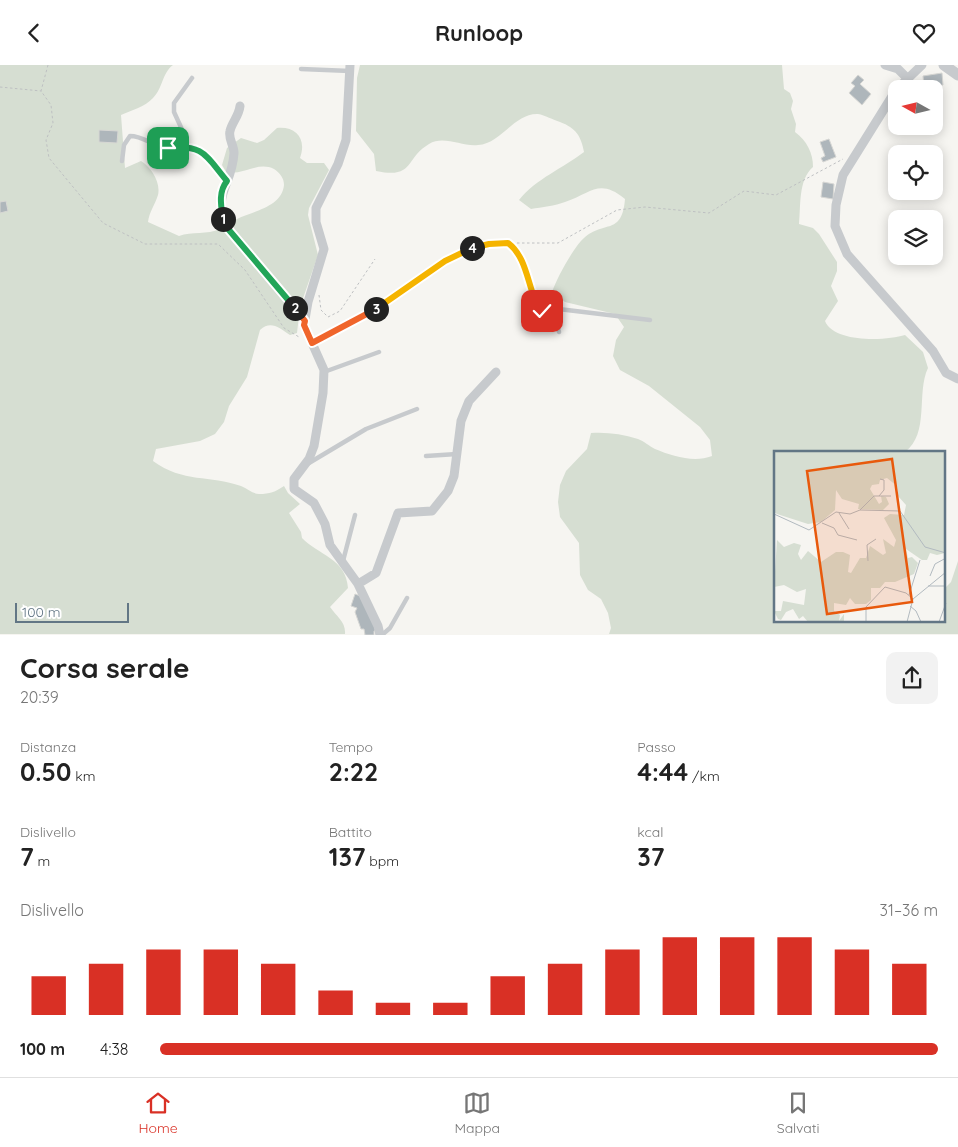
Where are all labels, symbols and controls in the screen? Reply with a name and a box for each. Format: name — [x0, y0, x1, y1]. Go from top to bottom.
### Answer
icon: back — [20, 19, 48, 47]
text: Runloop — [435, 19, 523, 47]
icon: heart — [910, 19, 938, 47]
north arrow — [888, 80, 942, 135]
map controls — [888, 80, 943, 265]
pin — [147, 127, 189, 169]
icon: arrive — [154, 134, 182, 162]
button: locate — [888, 145, 943, 200]
pin: 1 — [210, 207, 236, 231]
text: 1 — [221, 210, 226, 228]
button: layers — [888, 210, 943, 265]
pin: 4 — [460, 235, 484, 261]
text: 4 — [468, 239, 477, 257]
pin — [521, 290, 563, 332]
pin: 2 — [282, 295, 308, 321]
pin: 3 — [364, 297, 388, 321]
icon: check — [528, 297, 556, 325]
text: 2 — [292, 299, 299, 317]
text: 3 — [373, 300, 380, 318]
inset map — [774, 451, 946, 622]
scale bar — [15, 599, 129, 623]
text: 100 m — [22, 603, 60, 621]
text: Corsa serale — [20, 650, 190, 685]
button: share — [886, 652, 938, 704]
text: 20:39 — [20, 687, 59, 707]
text: Distanza — [20, 738, 76, 756]
text: Tempo — [329, 738, 373, 756]
text: Passo — [637, 738, 676, 756]
text: 0.50 — [20, 756, 71, 787]
text: 2:22 — [329, 756, 378, 787]
text: 4:44 — [637, 756, 688, 787]
text: km — [71, 767, 95, 785]
text: /km — [688, 767, 720, 785]
text: Dislivello — [20, 823, 76, 841]
text: Battito — [329, 823, 372, 841]
text: kcal — [637, 823, 663, 841]
text: 7 — [20, 841, 34, 872]
text: 137 — [329, 841, 366, 872]
text: 37 — [637, 841, 664, 872]
text: m — [34, 852, 50, 870]
text: bpm — [366, 852, 399, 870]
text: Dislivello — [20, 900, 84, 920]
text: 31–36 m — [880, 900, 938, 920]
text: 100 m — [20, 1039, 65, 1059]
text: 4:38 — [100, 1039, 128, 1059]
tab: Home — [138, 1089, 178, 1137]
tab: Mappa — [454, 1089, 500, 1137]
tab: Salvati — [777, 1089, 820, 1137]

